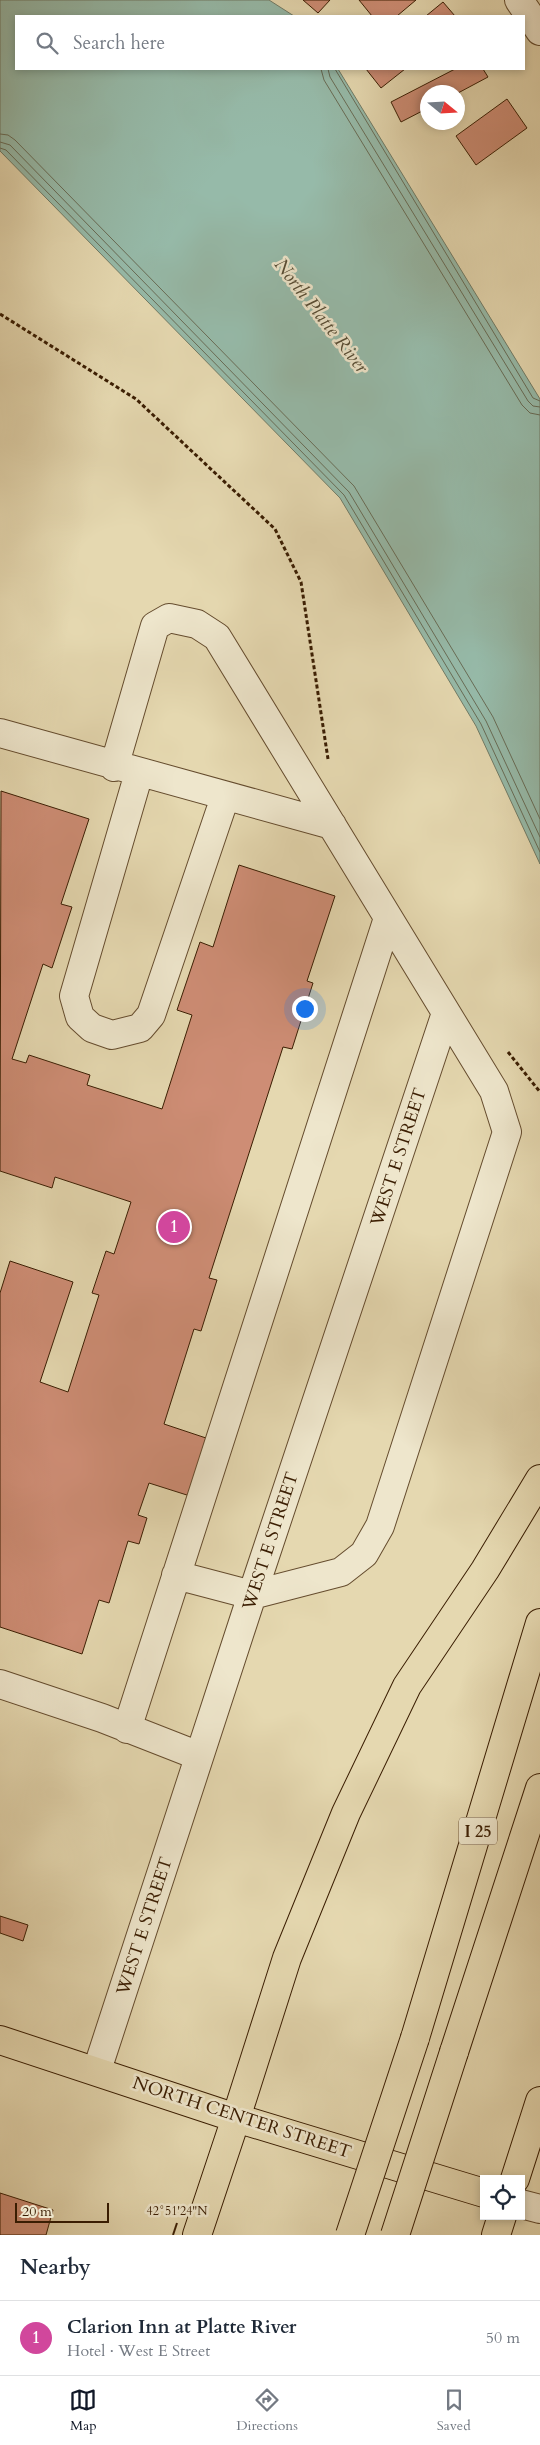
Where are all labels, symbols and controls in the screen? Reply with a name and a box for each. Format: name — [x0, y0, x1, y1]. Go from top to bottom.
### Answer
search box — [15, 15, 525, 70]
icon: search — [33, 29, 61, 57]
text: Search here — [73, 30, 165, 56]
north arrow — [420, 85, 465, 130]
water label: North Platte River — [268, 253, 375, 379]
your location — [292, 996, 318, 1022]
street label: WEST E STREET — [364, 1085, 433, 1230]
pin: 1 — [158, 1208, 190, 1246]
street label: WEST E STREET — [236, 1469, 305, 1614]
road number: I 25 — [459, 1818, 497, 1844]
street label: WEST E STREET — [110, 1854, 179, 1999]
street label: NORTH CENTER STREET — [129, 2070, 354, 2165]
map controls — [480, 2175, 525, 2220]
button: locate — [480, 2175, 525, 2220]
scale bar — [15, 2200, 109, 2223]
text: 20 m — [22, 2202, 52, 2221]
text: 42°51'24"N — [147, 2203, 208, 2219]
text: Nearby — [20, 2253, 91, 2282]
text: Clarion Inn at Platte River — [67, 2314, 296, 2340]
text: 1 — [32, 2327, 40, 2349]
text: 50 m — [486, 2327, 520, 2349]
text: Hotel · West E Street — [67, 2340, 210, 2362]
tab: Map — [69, 2386, 97, 2435]
tab: Directions — [236, 2386, 298, 2435]
tab: Saved — [437, 2386, 471, 2435]

